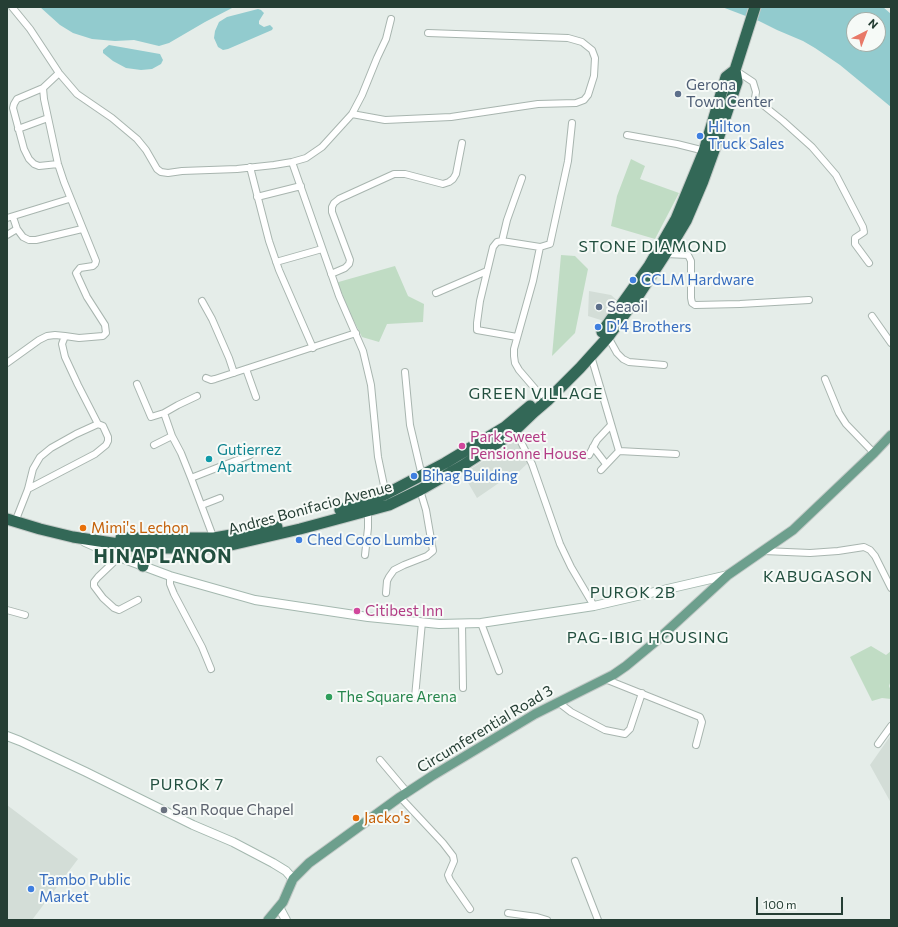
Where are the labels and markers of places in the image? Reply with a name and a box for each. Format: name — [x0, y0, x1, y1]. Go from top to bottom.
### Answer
place label: Gerona Town Center — [686, 76, 773, 111]
marker: Gerona Town Center — [673, 89, 683, 99]
place label: Hilton Truck Sales — [708, 118, 784, 153]
marker: Hilton Truck Sales — [695, 131, 705, 141]
place label: CCLM Hardware — [641, 271, 754, 289]
marker: CCLM Hardware — [628, 275, 638, 285]
place label: Seaoil — [607, 298, 648, 316]
marker: Seaoil — [594, 302, 604, 312]
place label: D'4 Brothers — [606, 318, 691, 336]
marker: D'4 Brothers — [593, 322, 603, 332]
place label: Park Sweet Pensionne House — [470, 428, 587, 463]
place label: Gutierrez Apartment — [217, 441, 292, 476]
marker: Park Sweet Pensionne House — [457, 441, 467, 451]
marker: Gutierrez Apartment — [204, 454, 214, 464]
place label: Bihag Building — [422, 467, 518, 485]
marker: Bihag Building — [409, 471, 419, 481]
place label: Mimi's Lechon — [91, 519, 189, 537]
marker: Mimi's Lechon — [78, 523, 88, 533]
place label: Ched Coco Lumber — [307, 531, 437, 549]
marker: Ched Coco Lumber — [294, 535, 304, 545]
place label: Citibest Inn — [365, 602, 443, 620]
marker: Citibest Inn — [352, 606, 362, 616]
place label: The Square Arena — [337, 688, 457, 706]
marker: The Square Arena — [324, 692, 334, 702]
place label: San Roque Chapel — [172, 801, 294, 819]
marker: San Roque Chapel — [159, 805, 169, 815]
place label: Jacko's — [364, 809, 410, 827]
marker: Jacko's — [351, 813, 361, 823]
place label: Tambo Public Market — [39, 871, 131, 906]
marker: Tambo Public Market — [26, 884, 36, 894]

